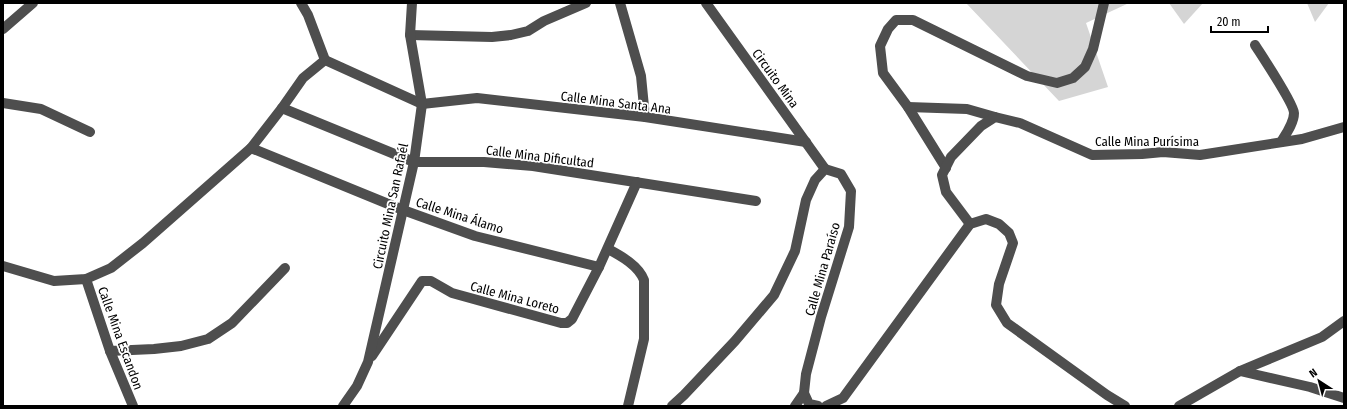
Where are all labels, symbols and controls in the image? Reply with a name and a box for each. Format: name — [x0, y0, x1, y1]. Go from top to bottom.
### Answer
scale bar — [1211, 8, 1268, 34]
text: 20 m — [1217, 15, 1241, 29]
street label: Circuito Mina — [749, 46, 802, 111]
street label: Calle Mina Santa Ana — [560, 88, 672, 117]
street label: Calle Mina Purísima — [1095, 134, 1199, 149]
street label: Circuito Mina San Rafaél — [370, 141, 411, 270]
street label: Calle Mina Dificultad — [485, 142, 595, 171]
street label: Calle Mina Álamo — [414, 194, 506, 237]
street label: Calle Mina Paraíso — [802, 221, 843, 318]
street label: Calle Mina Loreto — [469, 278, 561, 317]
street label: Calle Mina Escandon — [95, 285, 146, 392]
north arrow — [1299, 361, 1339, 401]
text: N — [1307, 366, 1320, 381]

